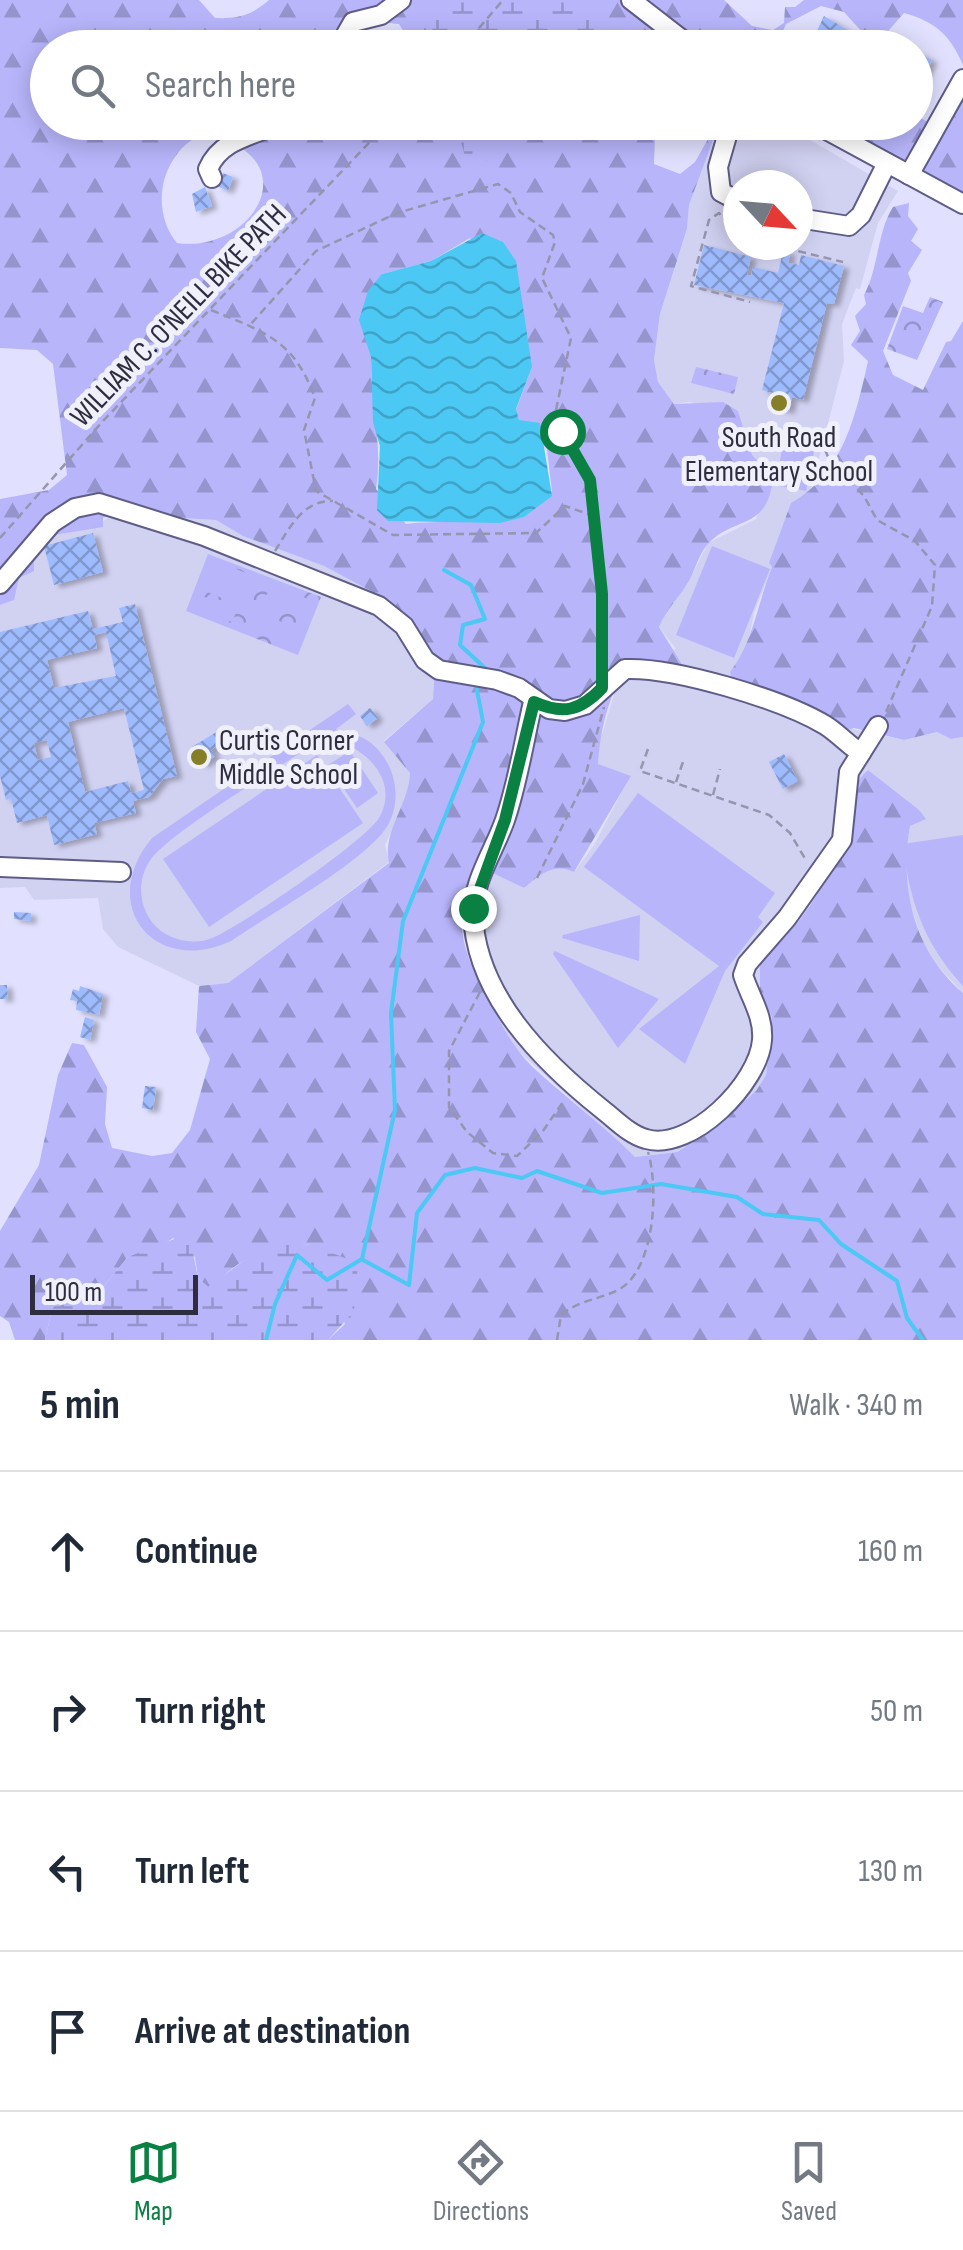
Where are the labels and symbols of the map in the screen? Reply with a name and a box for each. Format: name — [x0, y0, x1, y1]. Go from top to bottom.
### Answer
north arrow — [723, 170, 813, 260]
street label: WILLIAM C. O'NEILL BIKE PATH — [63, 197, 294, 434]
marker: South Road Elementary School — [768, 392, 790, 414]
route start — [540, 409, 586, 455]
place label: South Road Elementary School — [685, 420, 873, 490]
place label: Curtis Corner Middle School — [219, 723, 358, 793]
marker: Curtis Corner Middle School — [188, 746, 210, 768]
route end — [451, 886, 497, 932]
scale bar — [30, 1270, 198, 1314]

